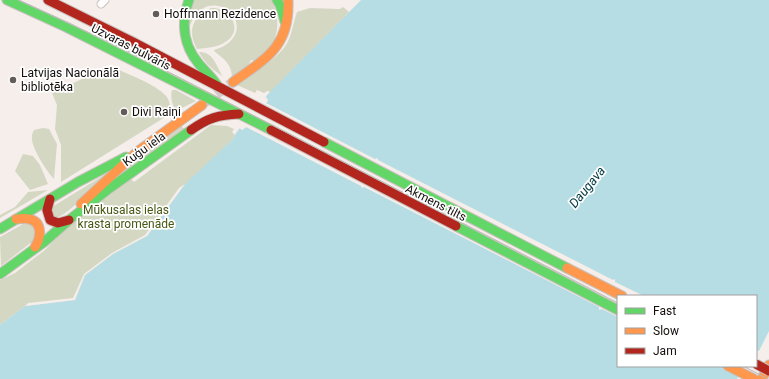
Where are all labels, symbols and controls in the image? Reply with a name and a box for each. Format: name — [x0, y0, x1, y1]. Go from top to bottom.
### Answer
place label: Hoffmann Rezidence — [164, 7, 276, 21]
marker: Hoffmann Rezidence — [151, 9, 161, 19]
street label: Uzvaras bulvāris — [89, 21, 173, 73]
place label: Latvijas Nacionālā bibliotēka — [21, 66, 119, 94]
marker: Latvijas Nacionālā bibliotēka — [8, 75, 18, 85]
place label: Divi Raiņi — [132, 105, 181, 120]
marker: Divi Raiņi — [119, 107, 129, 117]
street label: Kuģu iela — [120, 129, 168, 169]
water label: Daugava — [566, 163, 608, 211]
street label: Akmens tilts — [403, 182, 469, 224]
park label: Mūkusalas ielas krasta promenāde — [78, 203, 174, 231]
legend — [617, 295, 757, 367]
text: Fast — [653, 304, 676, 318]
text: Slow — [653, 324, 679, 338]
text: Jam — [653, 344, 677, 358]

